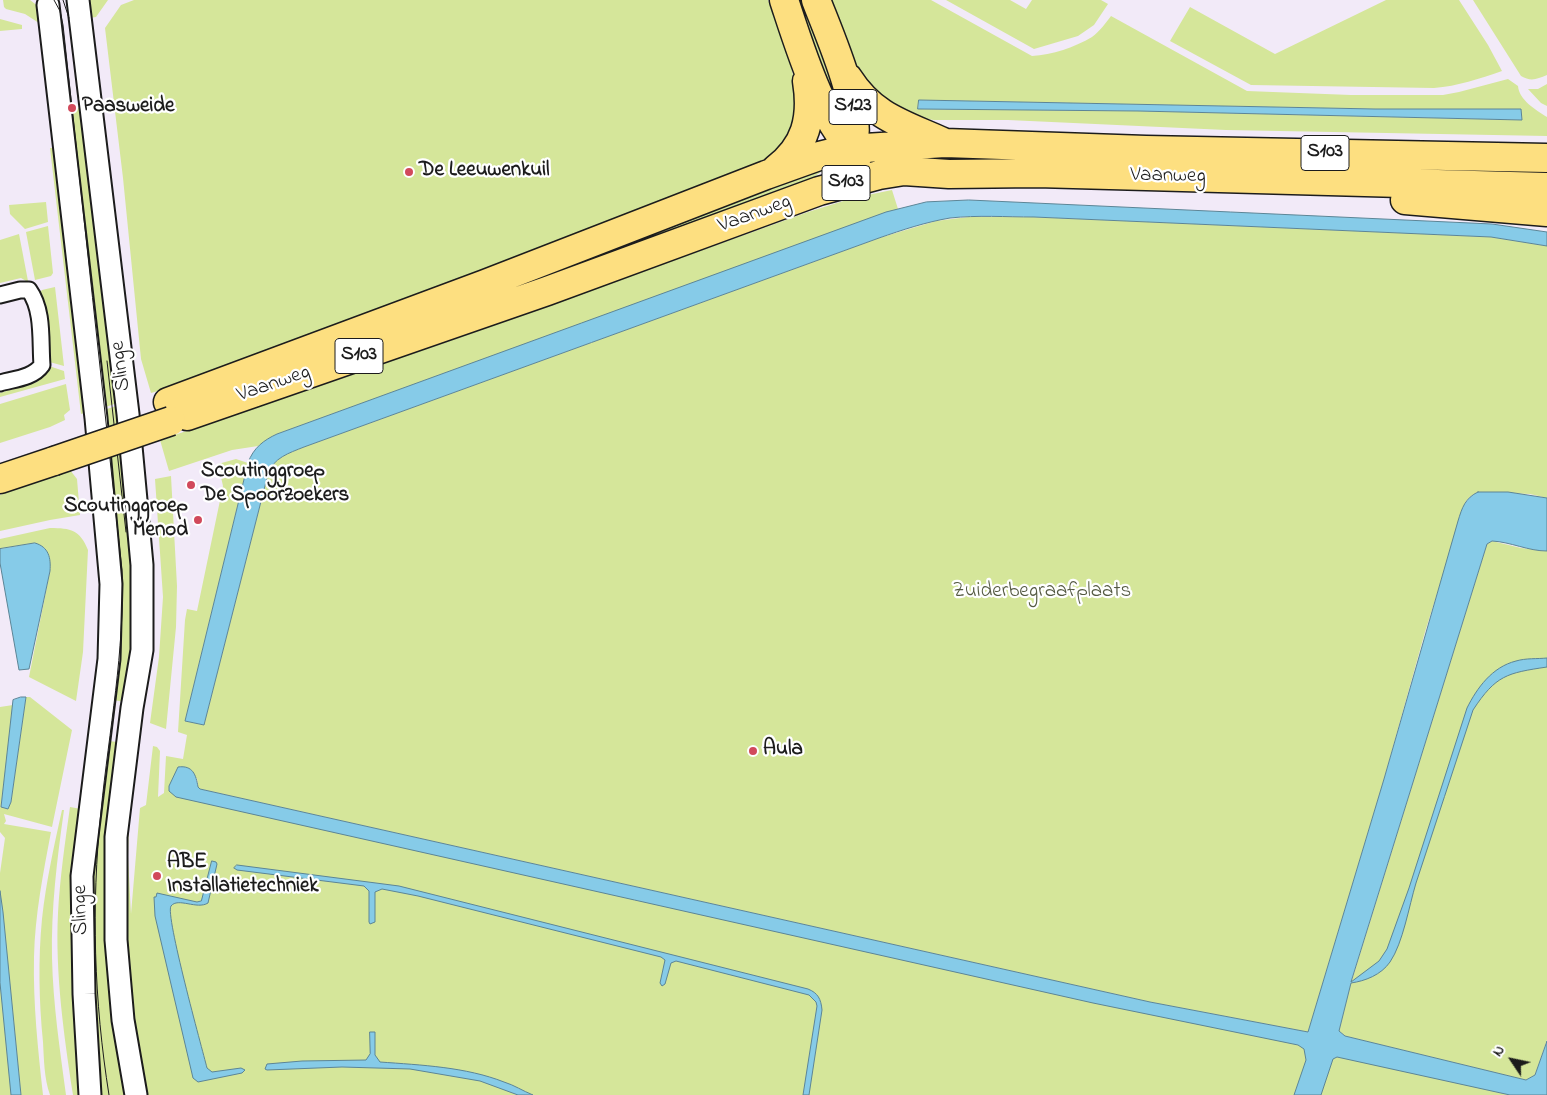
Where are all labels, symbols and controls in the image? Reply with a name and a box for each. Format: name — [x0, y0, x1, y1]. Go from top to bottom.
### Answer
road number: S123 — [829, 90, 877, 124]
place label: Paasweide — [82, 95, 174, 121]
marker: Paasweide — [66, 102, 78, 114]
road number: S103 — [1301, 136, 1349, 170]
place label: De Leeuwenkuil — [419, 159, 550, 185]
street label: Vaanweg — [1130, 164, 1206, 190]
marker: De Leeuwenkuil — [403, 166, 415, 178]
road number: S103 — [822, 166, 870, 200]
street label: Vaanweg — [715, 190, 795, 240]
road number: S103 — [335, 338, 383, 374]
street label: Slinge — [106, 340, 138, 392]
street label: Vaanweg — [234, 361, 314, 409]
place label: Scoutinggroep De Spoorzoekers — [201, 460, 349, 510]
marker: Scoutinggroep De Spoorzoekers — [185, 479, 197, 491]
place label: Scoutinggroep Menod — [64, 495, 188, 545]
marker: Scoutinggroep Menod — [192, 514, 204, 526]
park label: Zuiderbegraafplaats — [953, 580, 1131, 606]
place label: Aula — [763, 738, 803, 764]
marker: Aula — [747, 745, 759, 757]
place label: ABE Installatietechniek — [167, 851, 319, 901]
marker: ABE Installatietechniek — [151, 870, 163, 882]
street label: Slinge — [69, 885, 95, 935]
north arrow — [1487, 1035, 1537, 1085]
text: N — [1488, 1042, 1510, 1061]

